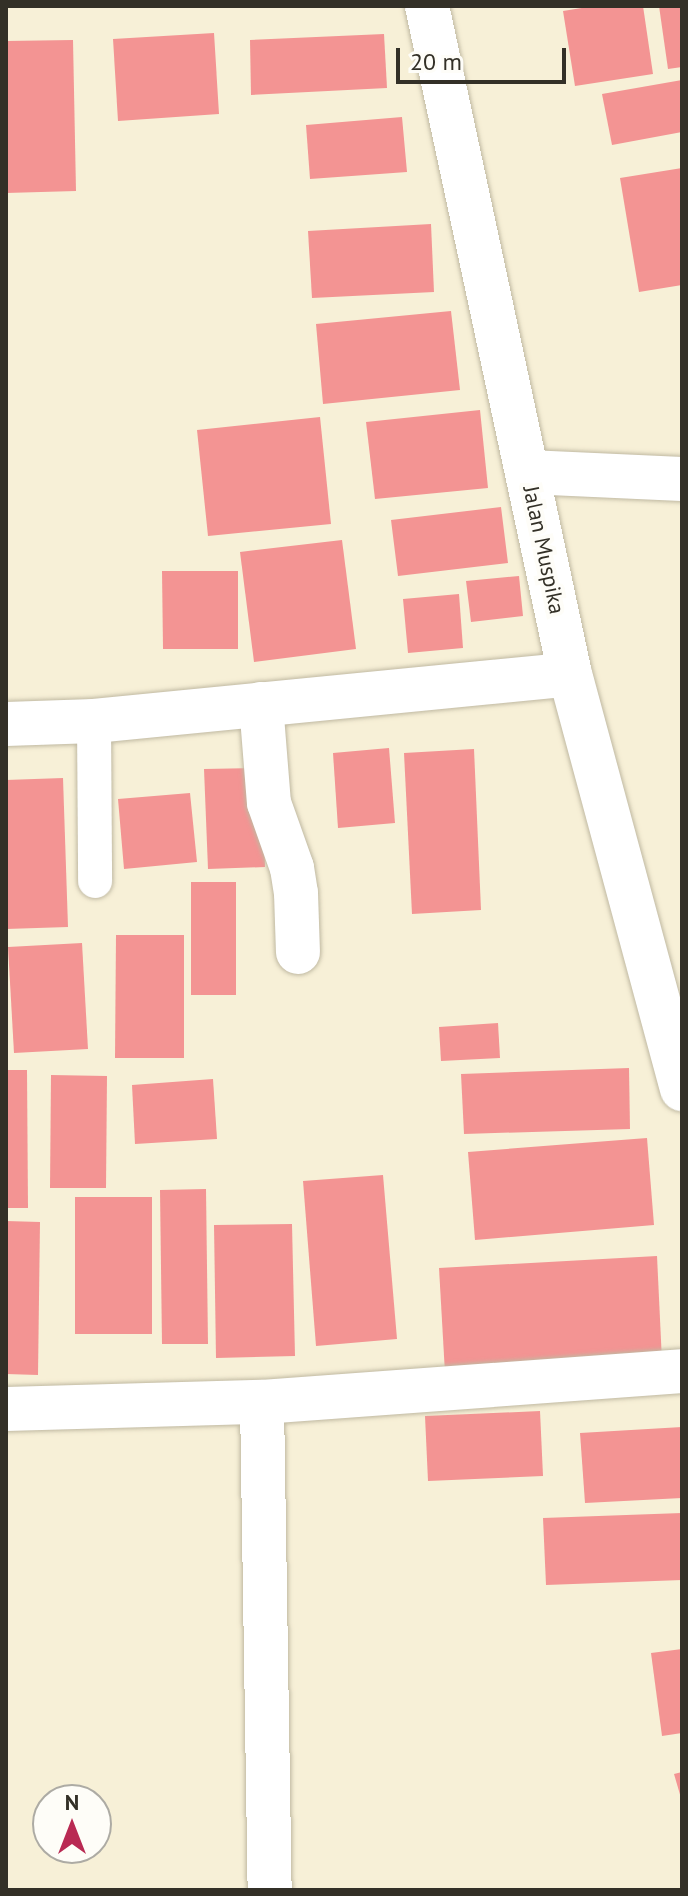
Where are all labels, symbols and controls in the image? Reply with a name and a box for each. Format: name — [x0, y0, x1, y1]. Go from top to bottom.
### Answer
scale bar — [400, 32, 570, 82]
text: 20 m — [410, 46, 462, 77]
street label: Jalan Muspika — [518, 484, 570, 616]
north arrow — [32, 1784, 112, 1864]
text: N — [65, 1788, 79, 1816]

